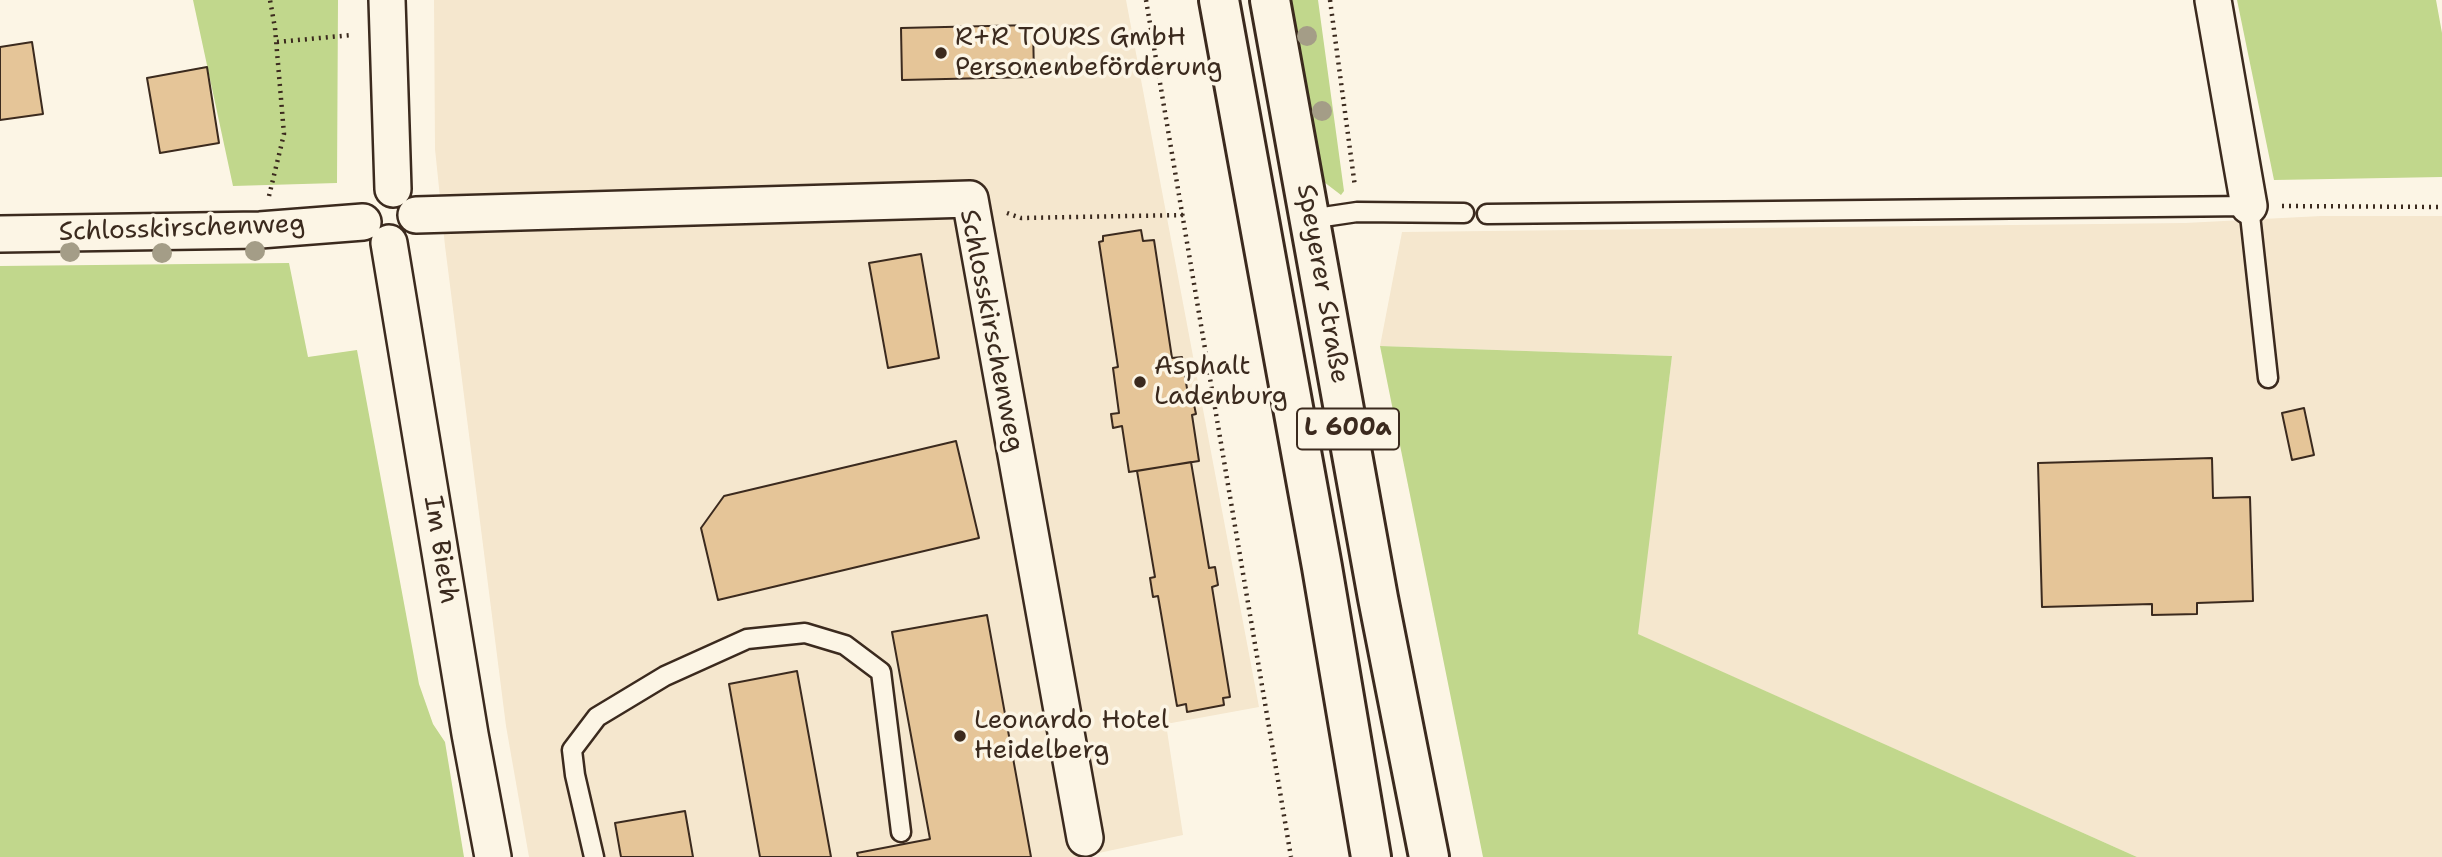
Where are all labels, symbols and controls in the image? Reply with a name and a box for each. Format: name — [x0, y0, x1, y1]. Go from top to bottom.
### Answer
place label: R+R TOURS GmbH Personenbeförderung — [955, 22, 1223, 84]
marker: R+R TOURS GmbH Personenbeförderung — [933, 45, 949, 61]
street label: Speyerer Straße — [1289, 182, 1355, 386]
street label: Schlosskirschenweg — [952, 207, 1030, 455]
street label: Schlosskirschenweg — [58, 209, 306, 249]
place label: Asphalt Ladenburg — [1154, 351, 1288, 412]
marker: Asphalt Ladenburg — [1132, 374, 1148, 390]
road number: L 600a — [1297, 408, 1399, 449]
street label: Im Bieth — [416, 494, 464, 606]
place label: Leonardo Hotel Heidelberg — [974, 705, 1169, 766]
marker: Leonardo Hotel Heidelberg — [952, 728, 968, 744]

